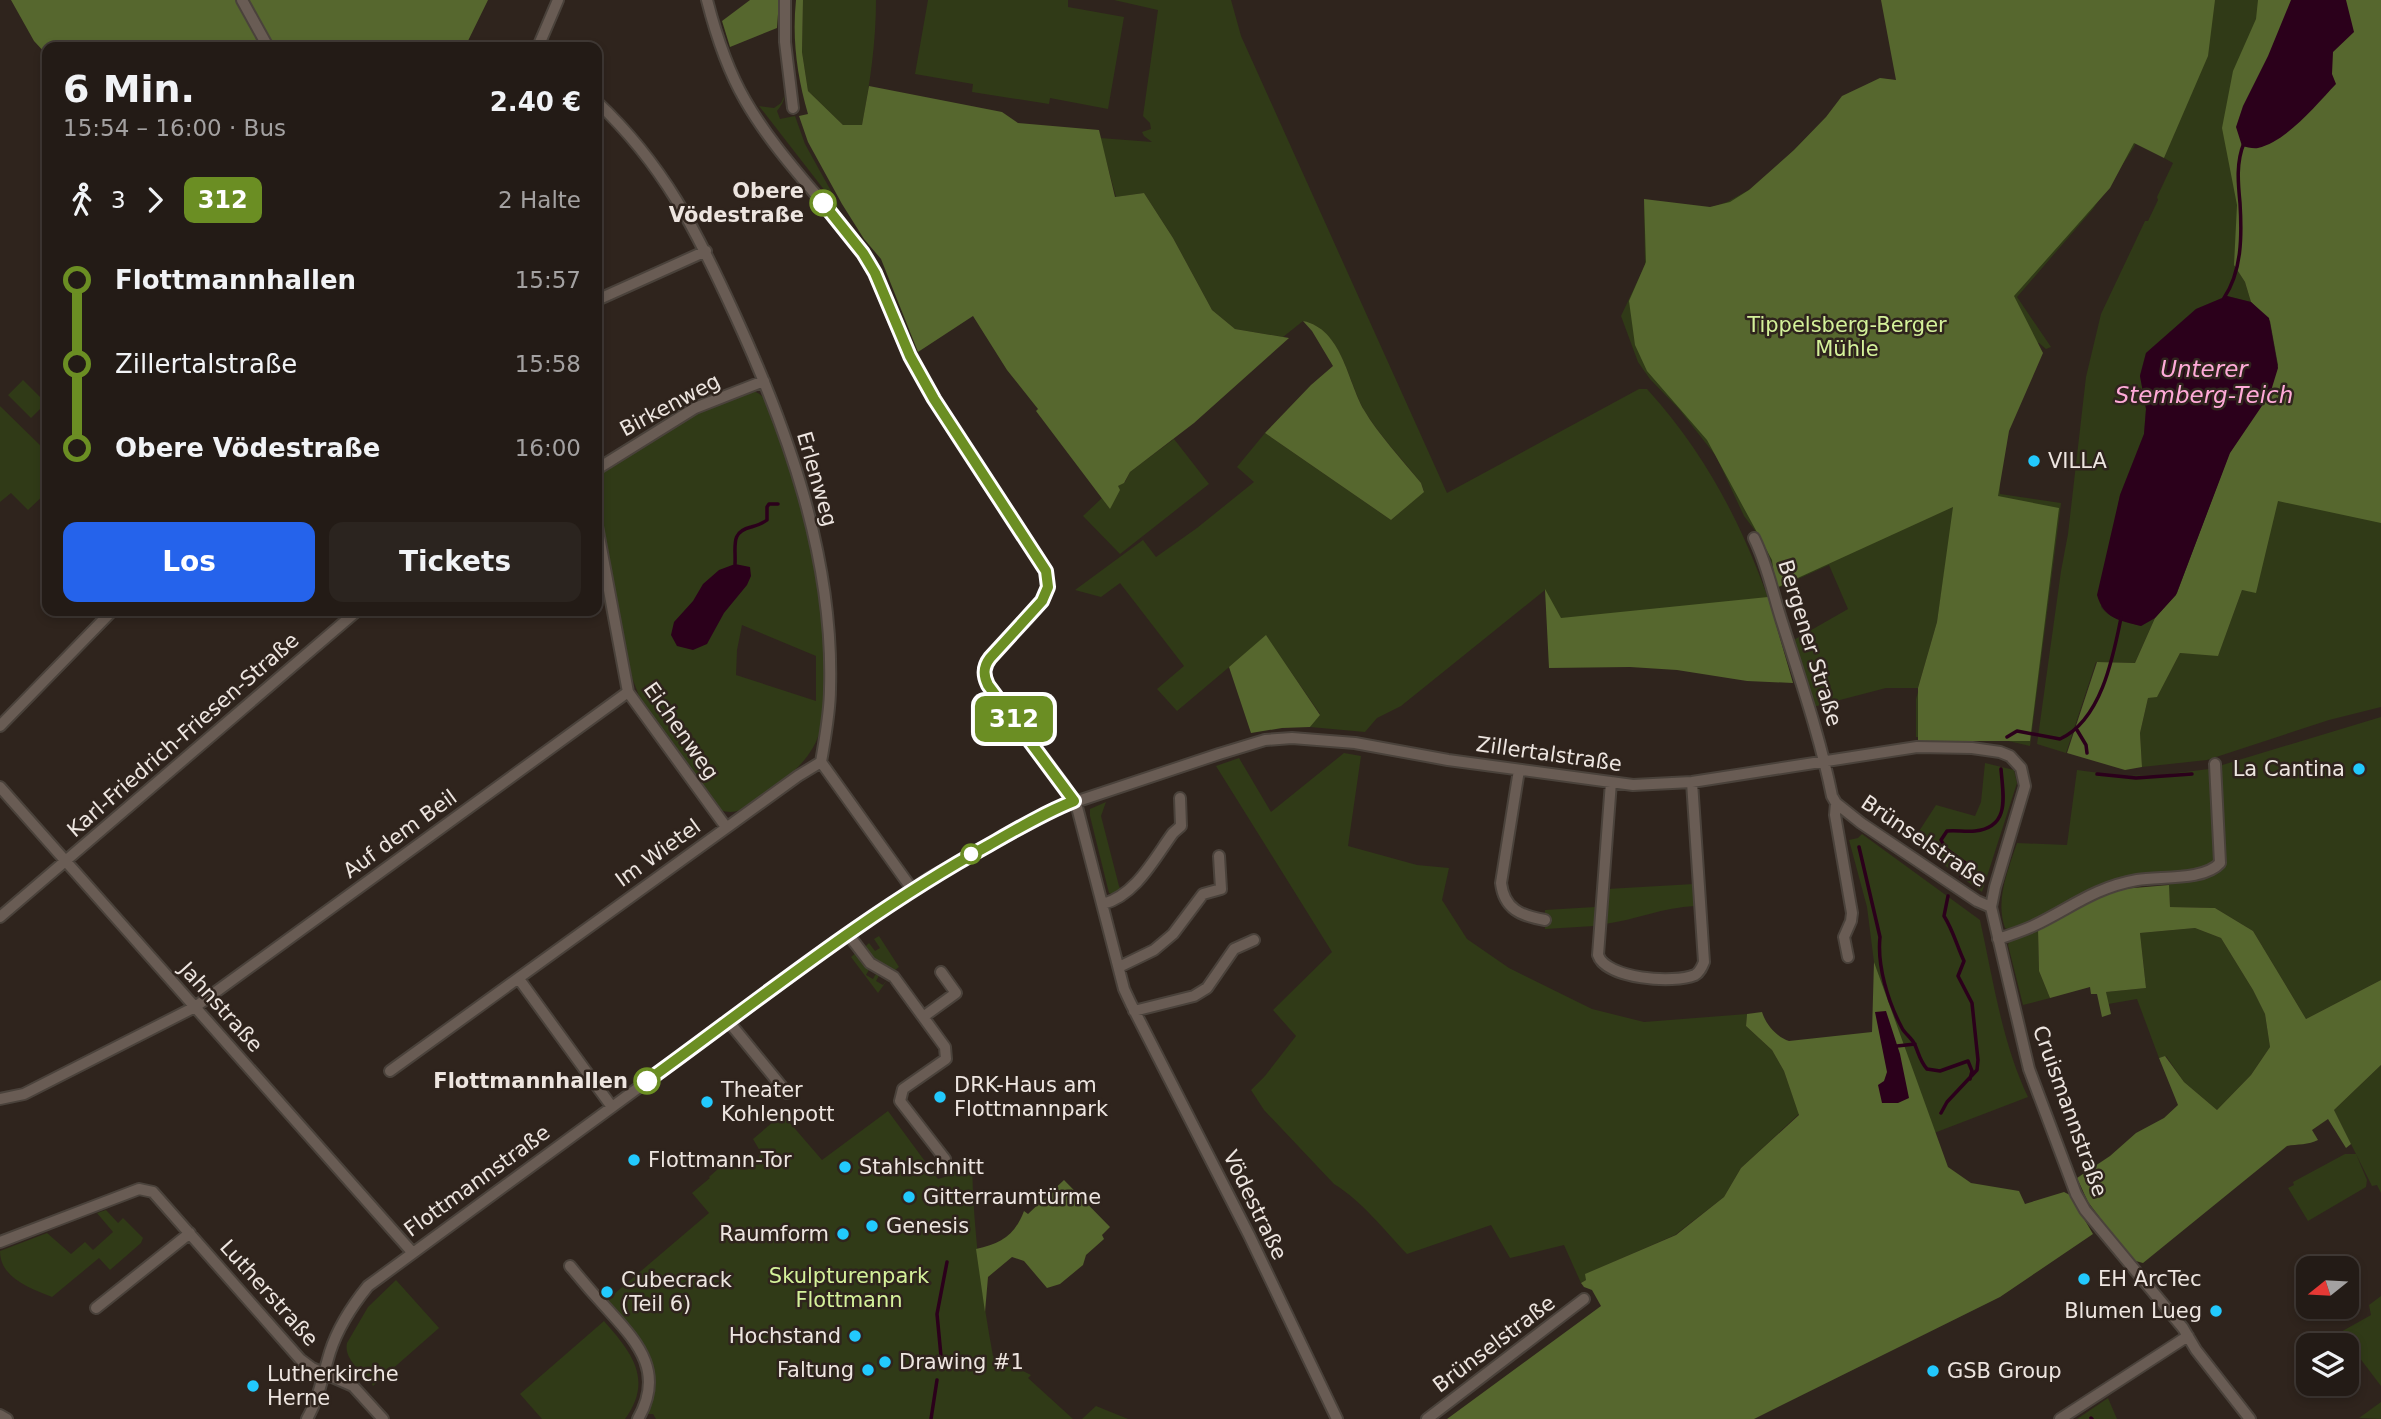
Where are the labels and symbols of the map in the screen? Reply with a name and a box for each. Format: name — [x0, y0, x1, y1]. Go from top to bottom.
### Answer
place label: Obere Vödestraße — [669, 179, 804, 227]
marker: Obere Vödestraße — [810, 190, 836, 216]
park label: Tippelsberg-Berger Mühle — [1746, 313, 1947, 361]
water label: Unterer Stemberg-Teich — [2115, 356, 2293, 408]
street label: Birkenweg — [616, 369, 724, 441]
street label: Erlenweg — [792, 429, 842, 529]
place label: VILLA — [2048, 449, 2107, 473]
marker: VILLA — [2026, 453, 2042, 469]
street label: Bergener Straße — [1773, 557, 1847, 729]
street label: Karl-Friedrich-Friesen-Straße — [63, 628, 303, 842]
street label: Eichenweg — [639, 678, 723, 784]
line badge: 312 — [974, 696, 1054, 742]
street label: Zillertalstraße — [1474, 732, 1624, 776]
place label: La Cantina — [2233, 757, 2345, 781]
marker: La Cantina — [2351, 761, 2367, 777]
street label: Auf dem Beil — [339, 785, 461, 883]
street label: Brünselstraße — [1857, 790, 1991, 892]
street label: Im Wietel — [611, 814, 705, 892]
unlabelled marker — [961, 844, 981, 864]
street label: Jahnstraße — [173, 956, 268, 1057]
street label: Cruismannstraße — [2028, 1022, 2112, 1200]
marker: Flottmannhallen — [634, 1068, 660, 1094]
place label: Flottmannhallen — [433, 1069, 628, 1093]
place label: DRK-Haus am Flottmannpark — [954, 1073, 1109, 1121]
place label: Theater Kohlenpott — [720, 1078, 835, 1126]
marker: DRK-Haus am Flottmannpark — [932, 1089, 948, 1105]
marker: Theater Kohlenpott — [699, 1094, 715, 1110]
street label: Flottmannstraße — [400, 1120, 554, 1242]
street label: Vödestraße — [1218, 1146, 1292, 1264]
place label: Flottmann-Tor — [648, 1148, 792, 1172]
marker: Flottmann-Tor — [626, 1152, 642, 1168]
place label: Stahlschnitt — [859, 1155, 984, 1179]
marker: Stahlschnitt — [837, 1159, 853, 1175]
place label: Gitterraumtürme — [923, 1185, 1101, 1209]
marker: Gitterraumtürme — [901, 1189, 917, 1205]
place label: Genesis — [886, 1214, 969, 1238]
marker: Genesis — [864, 1218, 880, 1234]
place label: Raumform — [719, 1222, 829, 1246]
marker: Raumform — [835, 1226, 851, 1242]
street label: Lutherstraße — [215, 1235, 323, 1351]
north arrow — [2296, 1256, 2359, 1320]
park label: Skulpturenpark Flottmann — [769, 1264, 930, 1312]
place label: EH ArcTec — [2098, 1267, 2202, 1291]
place label: Cubecrack (Teil 6) — [621, 1268, 733, 1316]
marker: EH ArcTec — [2076, 1271, 2092, 1287]
marker: Cubecrack (Teil 6) — [599, 1284, 615, 1300]
street label: Brünselstraße — [1428, 1290, 1560, 1398]
place label: Blumen Lueg — [2064, 1299, 2202, 1323]
marker: Blumen Lueg — [2208, 1303, 2224, 1319]
place label: Hochstand — [729, 1324, 841, 1348]
marker: Hochstand — [847, 1328, 863, 1344]
place label: Drawing #1 — [899, 1350, 1024, 1374]
marker: Drawing #1 — [877, 1354, 893, 1370]
place label: Faltung — [777, 1358, 854, 1382]
place label: GSB Group — [1947, 1359, 2062, 1383]
place label: Lutherkirche Herne — [267, 1362, 399, 1410]
marker: Faltung — [860, 1362, 876, 1378]
marker: GSB Group — [1925, 1363, 1941, 1379]
marker: Lutherkirche Herne — [245, 1378, 261, 1394]

